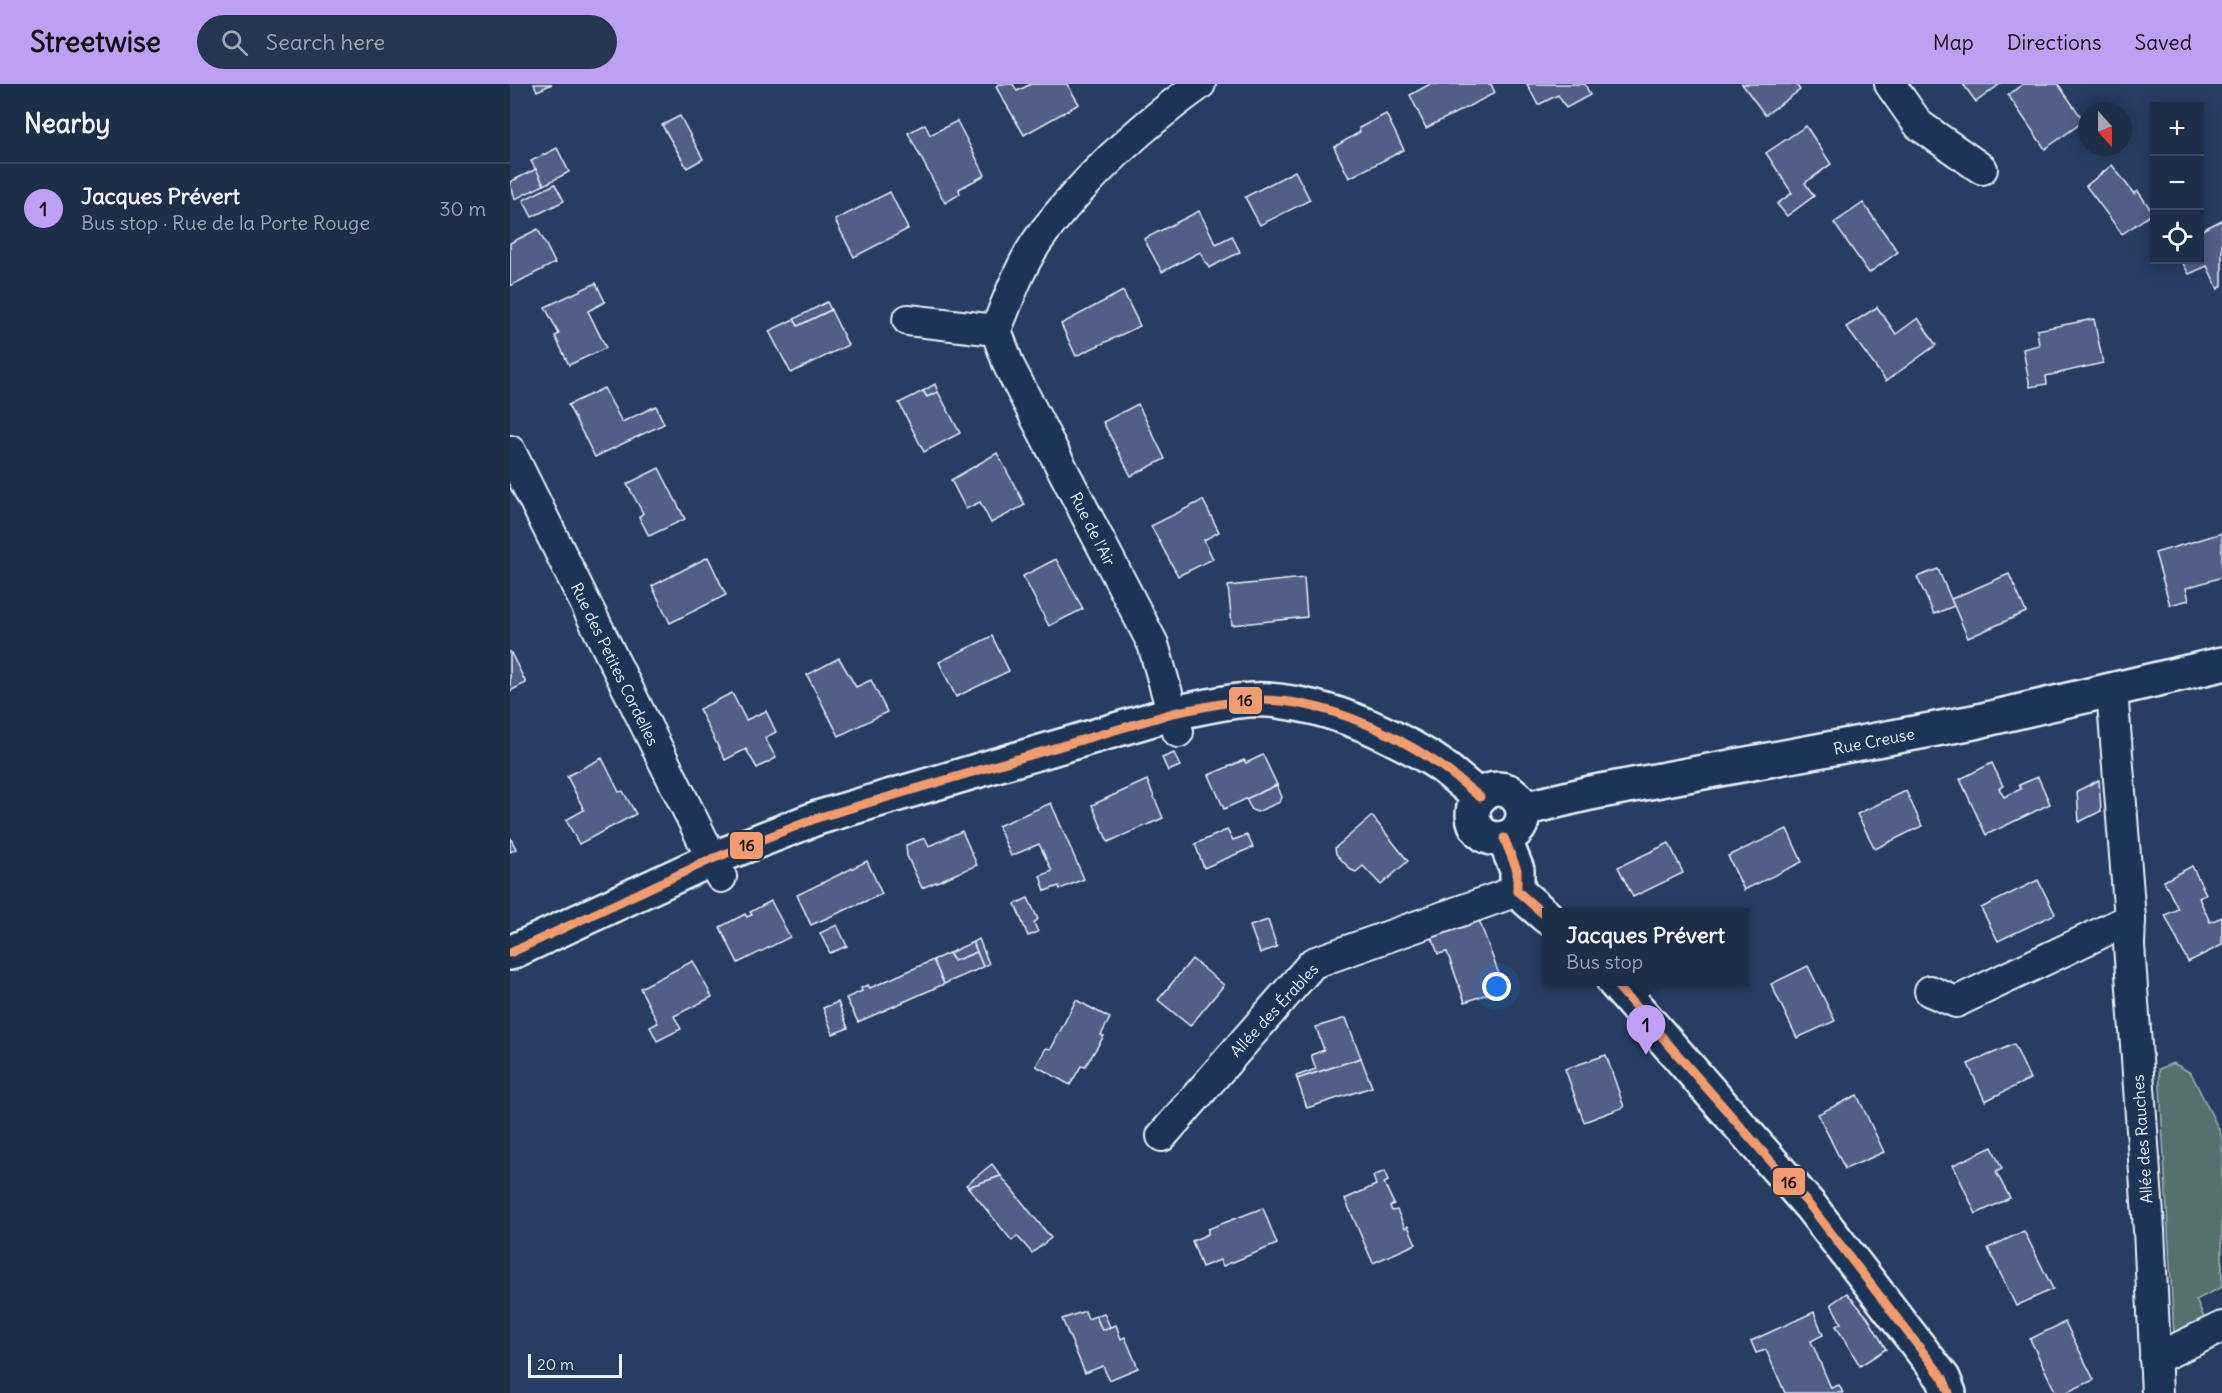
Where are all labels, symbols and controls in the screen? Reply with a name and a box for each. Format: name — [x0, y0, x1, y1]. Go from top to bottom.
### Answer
search box — [197, 15, 617, 69]
text: Streetwise — [30, 24, 161, 60]
icon: search — [218, 26, 251, 59]
text: Search here — [266, 28, 385, 56]
text: Map — [1933, 29, 1974, 56]
text: Directions — [2007, 29, 2101, 56]
text: Saved — [2134, 29, 2192, 56]
north arrow — [2078, 102, 2132, 156]
map controls — [2150, 102, 2204, 264]
button: + — [2150, 102, 2204, 156]
text: Nearby — [24, 107, 110, 140]
button: − — [2150, 156, 2204, 210]
text: Jacques Prévert — [81, 182, 240, 210]
text: 1 — [40, 196, 47, 221]
text: 30 m — [439, 196, 486, 221]
text: Bus stop · Rue de la Porte Rouge — [81, 210, 370, 235]
button: locate — [2150, 210, 2204, 264]
street label: Rue de l'Air — [1066, 489, 1120, 570]
street label: Rue des Petites Cordelles — [567, 579, 663, 749]
line badge: 16 — [1228, 686, 1263, 715]
text: 16 — [1237, 690, 1253, 710]
street label: Rue Creuse — [1832, 723, 1916, 759]
line badge: 16 — [729, 831, 764, 860]
text: 16 — [739, 835, 755, 855]
popup — [1542, 908, 1749, 986]
text: Jacques Prévert — [1566, 921, 1725, 949]
text: Bus stop — [1566, 949, 1643, 974]
street label: Allée des Érables — [1226, 959, 1322, 1061]
your location — [1482, 972, 1511, 1001]
pin: 1 — [1626, 1006, 1666, 1055]
street label: Allée des Rauches — [2128, 1074, 2156, 1204]
line badge: 16 — [1772, 1167, 1806, 1196]
text: 16 — [1781, 1172, 1797, 1192]
scale bar — [528, 1351, 622, 1378]
text: 20 m — [537, 1354, 574, 1374]

